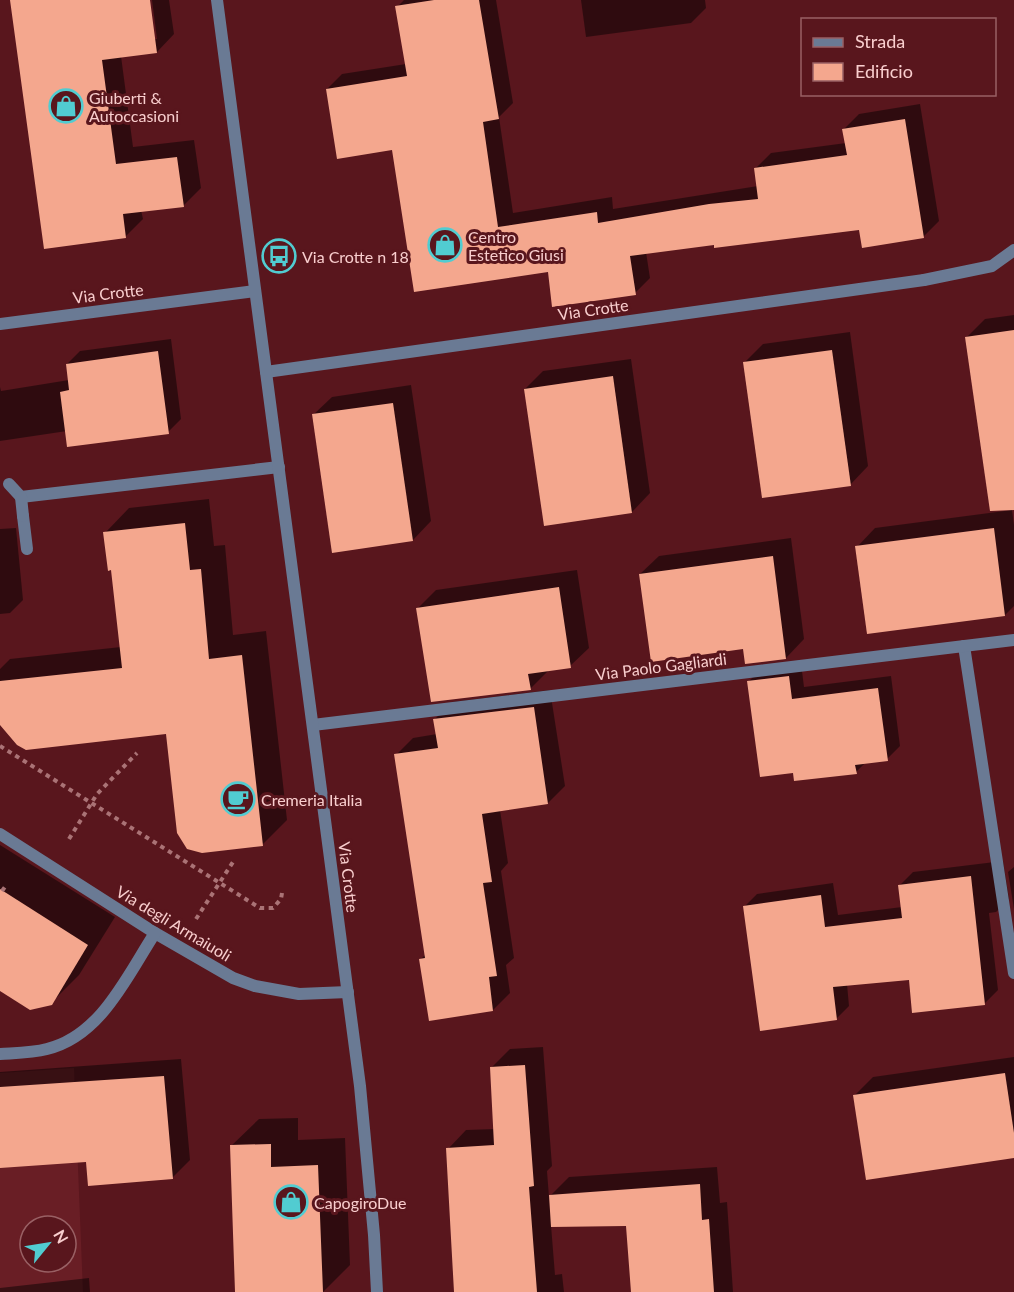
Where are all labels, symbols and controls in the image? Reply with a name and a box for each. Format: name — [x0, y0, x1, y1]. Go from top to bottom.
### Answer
legend — [801, 18, 996, 96]
text: Strada — [855, 30, 905, 52]
text: Edificio — [855, 60, 913, 82]
shop icon: Giuberti & Autoccasioni — [48, 88, 84, 124]
place label: Giuberti & Autoccasioni — [89, 88, 179, 125]
shop icon: Centro Estetico Giusi — [427, 227, 463, 263]
place label: Centro Estetico Giusi — [468, 227, 564, 264]
bus stop icon: Via Crotte n 18 — [261, 238, 297, 274]
place label: Via Crotte n 18 — [302, 247, 409, 266]
street label: Via Crotte — [72, 279, 144, 307]
street label: Via Crotte — [556, 295, 630, 323]
street label: Via Paolo Gagliardi — [594, 649, 728, 683]
cafe icon: Cremeria Italia — [220, 781, 256, 817]
place label: Cremeria Italia — [261, 790, 362, 809]
street label: Via Crotte — [335, 841, 363, 913]
street label: Via degli Armaiuoli — [113, 881, 235, 965]
shop icon: CapogiroDue — [273, 1184, 309, 1220]
place label: CapogiroDue — [314, 1193, 407, 1212]
north arrow — [18, 1214, 78, 1274]
text: N — [50, 1226, 73, 1246]

